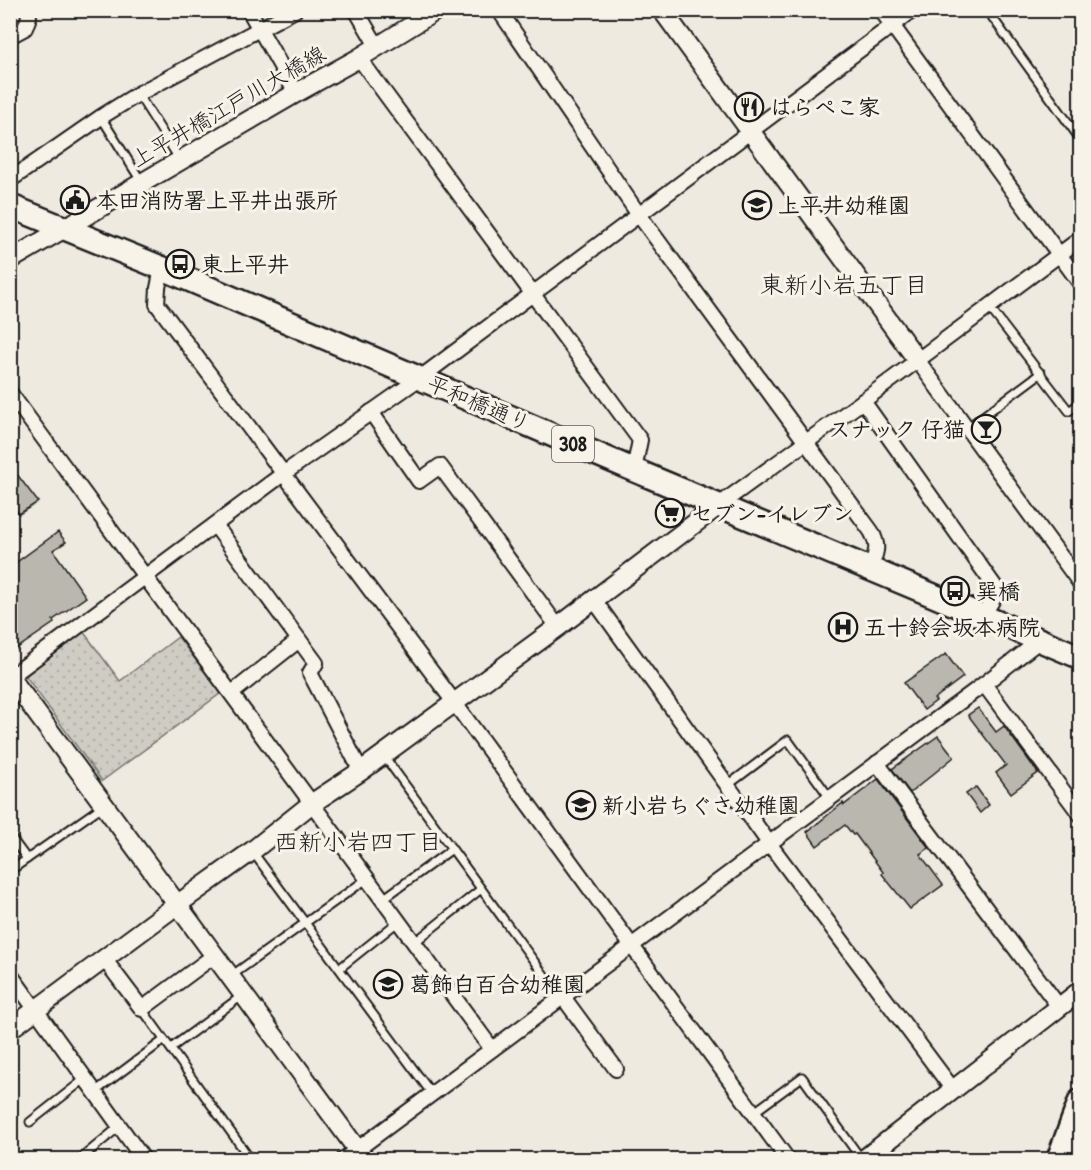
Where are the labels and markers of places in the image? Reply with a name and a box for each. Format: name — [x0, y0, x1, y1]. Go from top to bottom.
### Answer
restaurant icon: はらぺこ家 — [733, 91, 765, 123]
place label: はらぺこ家 — [770, 92, 880, 122]
public building icon: 本田消防署上平井出張所 — [59, 184, 91, 216]
place label: 本田消防署上平井出張所 — [96, 185, 338, 215]
school or university icon: 上平井幼稚園 — [741, 189, 773, 221]
place label: 上平井幼稚園 — [778, 190, 910, 220]
bus stop icon: 東上平井 — [164, 248, 196, 280]
place label: 東上平井 — [201, 249, 289, 279]
bar icon: スナック 仔猫 — [970, 413, 1002, 445]
place label: スナック 仔猫 — [828, 414, 965, 444]
supermarket icon: セブン-イレブン — [654, 497, 686, 529]
place label: セブン-イレブン — [691, 498, 854, 528]
bus stop icon: 巽橋 — [939, 575, 971, 607]
place label: 巽橋 — [976, 576, 1020, 606]
hospital icon: 五十鈴会坂本病院 — [827, 611, 859, 643]
place label: 五十鈴会坂本病院 — [864, 612, 1040, 642]
school or university icon: 新小岩ちぐさ幼稚園 — [565, 789, 597, 821]
place label: 新小岩ちぐさ幼稚園 — [602, 790, 800, 820]
school or university icon: 葛飾白百合幼稚園 — [372, 968, 404, 1000]
place label: 葛飾白百合幼稚園 — [409, 969, 585, 999]

